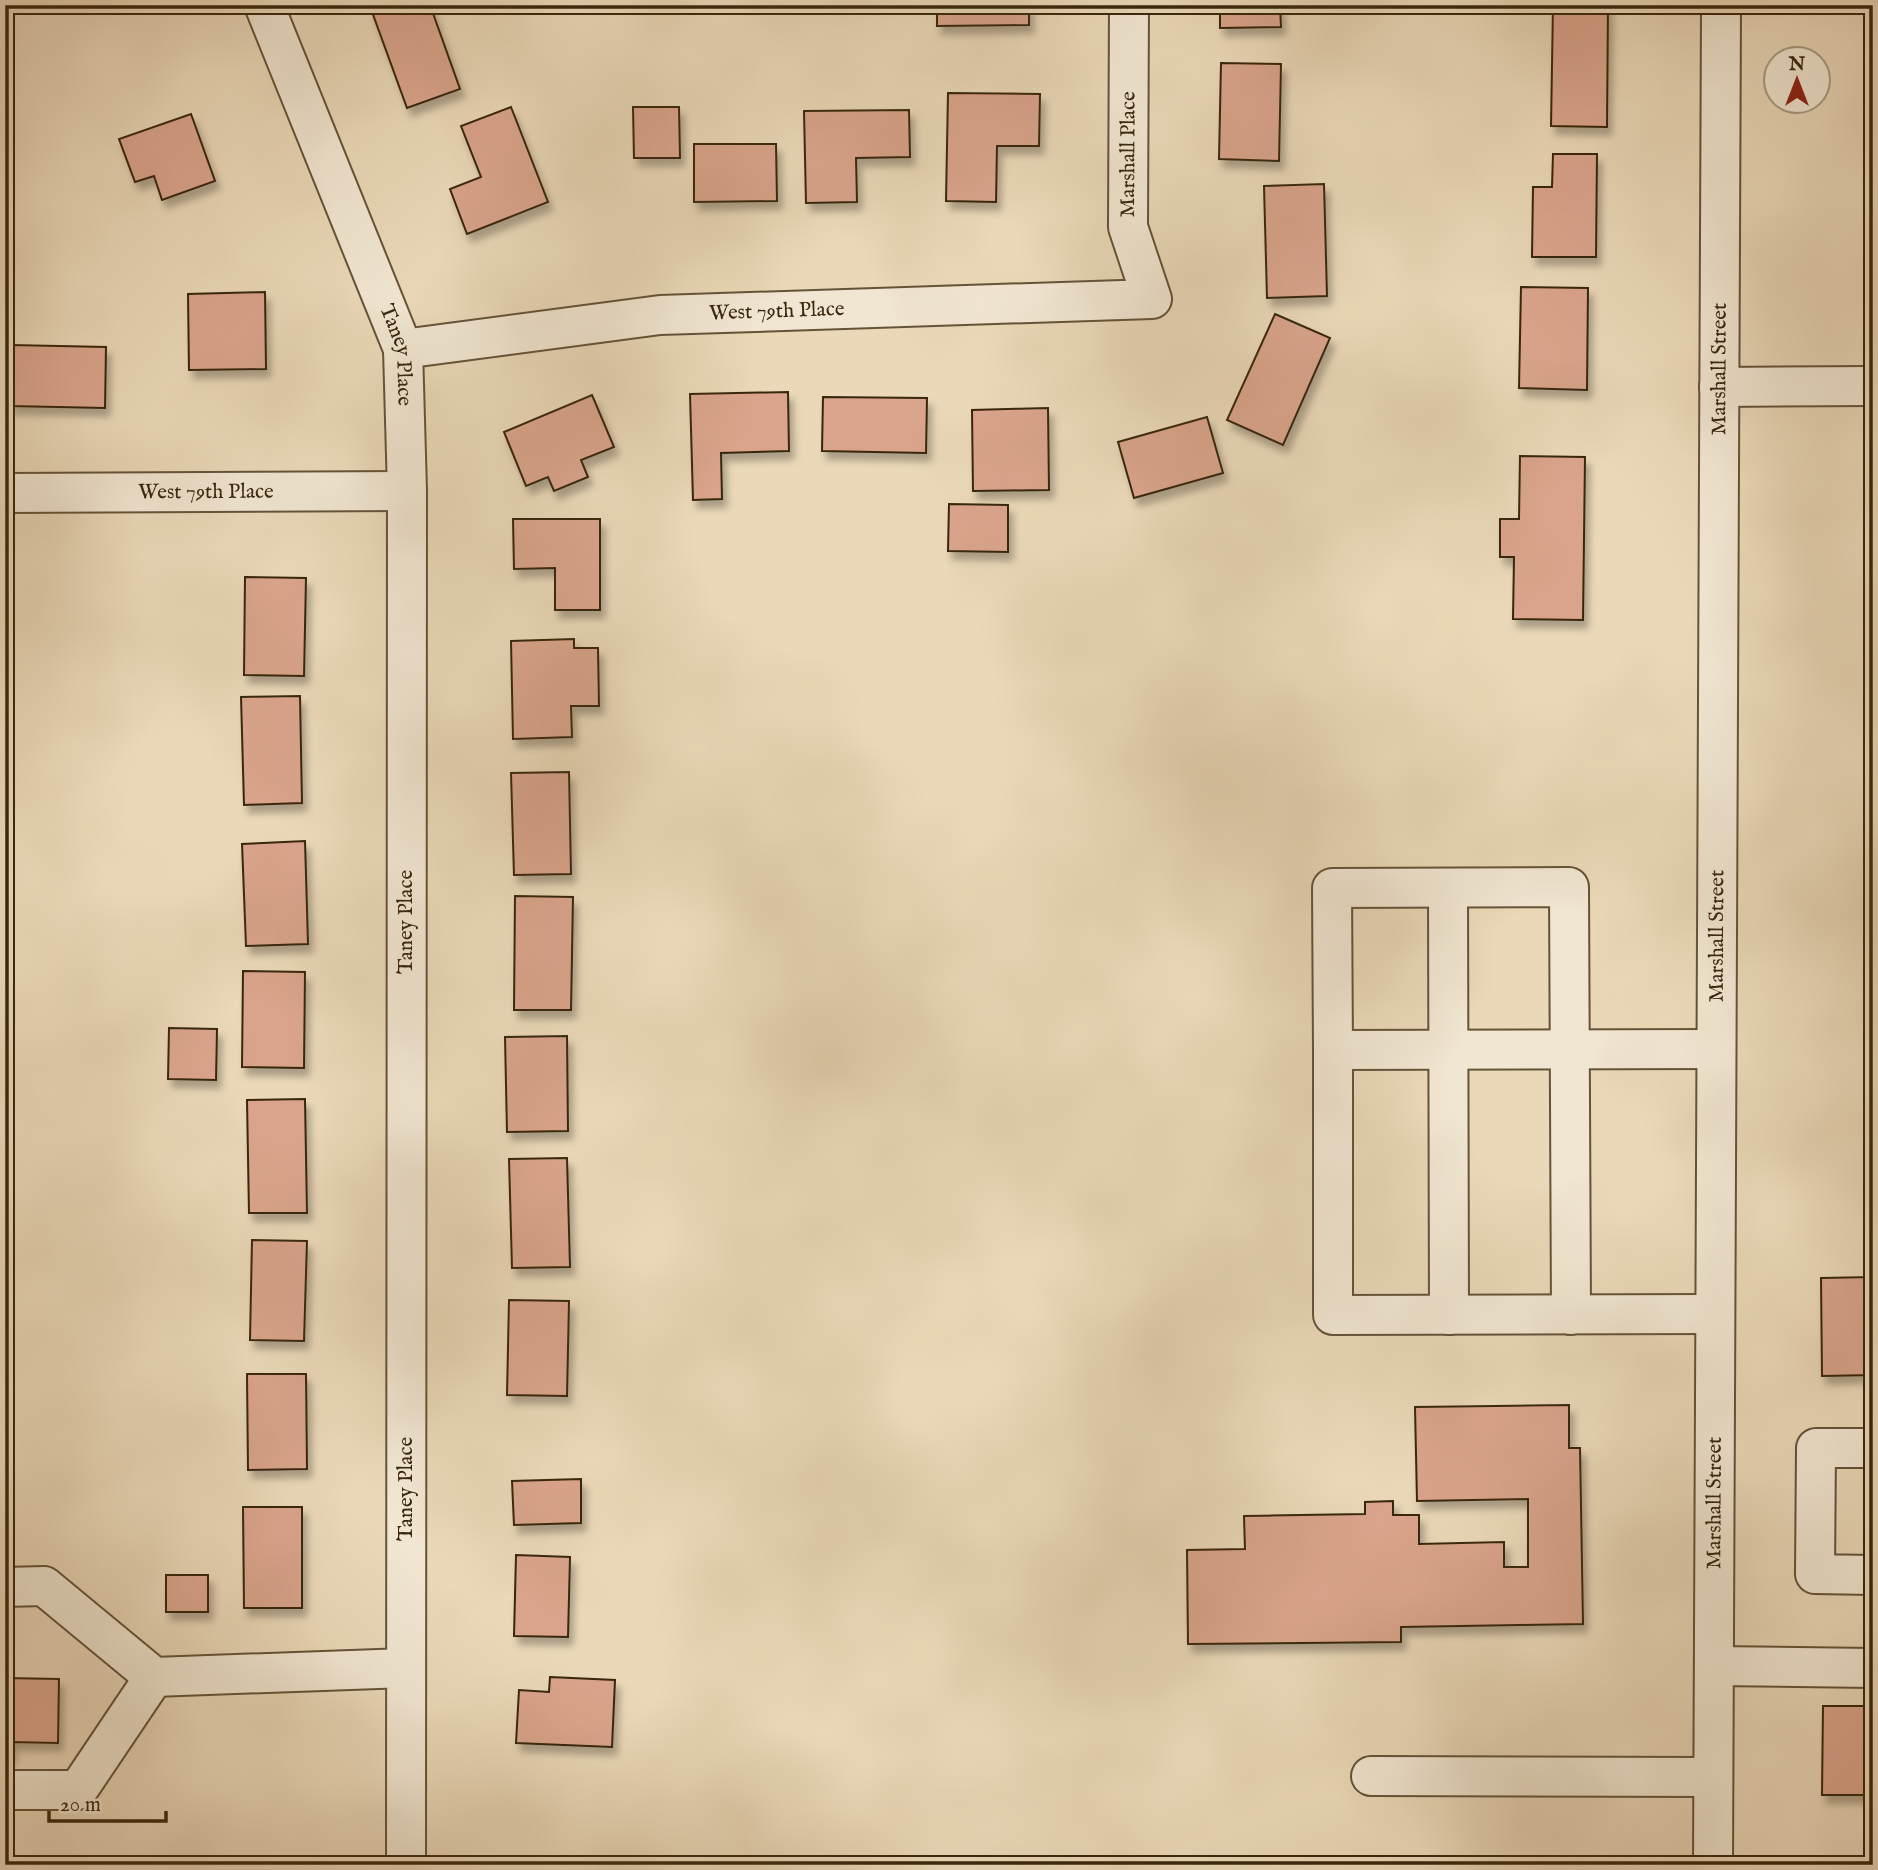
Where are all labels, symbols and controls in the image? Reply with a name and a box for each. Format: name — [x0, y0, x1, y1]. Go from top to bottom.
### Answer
north arrow — [1762, 46, 1832, 116]
text: N — [1788, 53, 1806, 77]
street label: Marshall Place — [1115, 91, 1142, 217]
street label: West 79th Place — [709, 295, 845, 327]
street label: Taney Place — [373, 300, 418, 407]
street label: Marshall Street — [1706, 303, 1733, 435]
street label: West 79th Place — [138, 478, 274, 506]
street label: Taney Place — [393, 870, 420, 974]
street label: Marshall Street — [1703, 870, 1731, 1002]
street label: Taney Place — [393, 1437, 420, 1541]
street label: Marshall Street — [1701, 1437, 1728, 1569]
scale bar — [49, 1779, 166, 1823]
text: 20 m — [60, 1792, 101, 1819]

